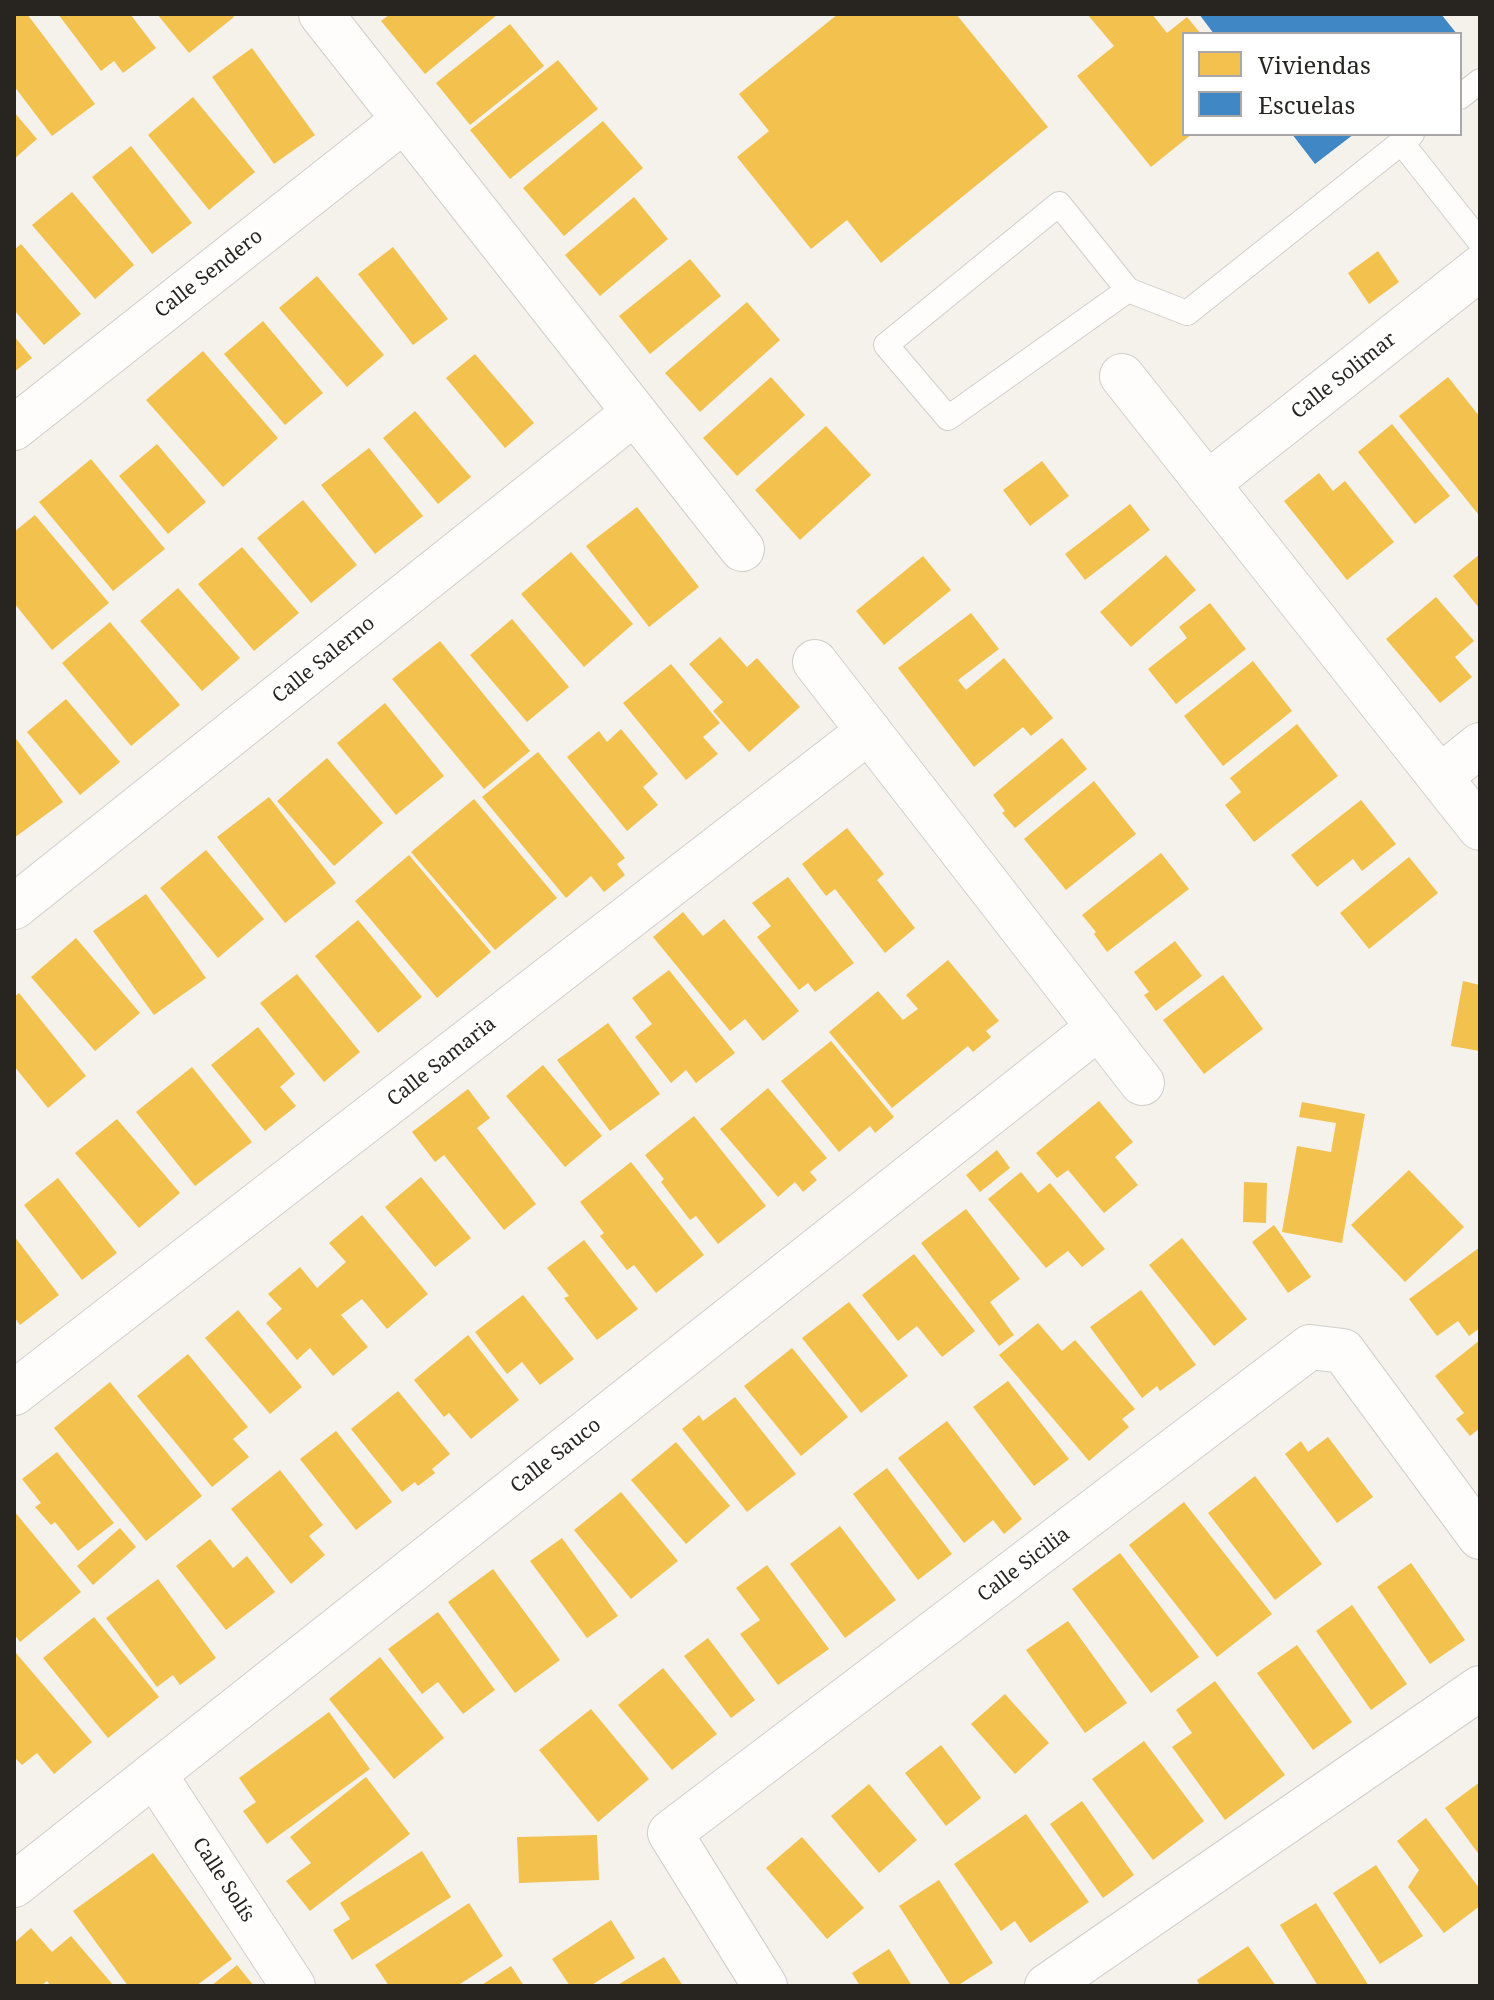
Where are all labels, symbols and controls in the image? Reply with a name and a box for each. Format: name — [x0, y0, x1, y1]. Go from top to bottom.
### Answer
legend — [1182, 32, 1462, 136]
text: Viviendas — [1258, 48, 1371, 81]
text: Escuelas — [1258, 88, 1355, 121]
street label: Calle Sendero — [150, 224, 268, 324]
street label: Calle Solimar — [1287, 328, 1401, 424]
street label: Calle Salerno — [268, 611, 380, 709]
street label: Calle Samaria — [383, 1012, 501, 1112]
street label: Calle Sauco — [506, 1413, 606, 1499]
street label: Calle Sicilia — [973, 1523, 1075, 1607]
street label: Calle Solís — [187, 1833, 259, 1927]

